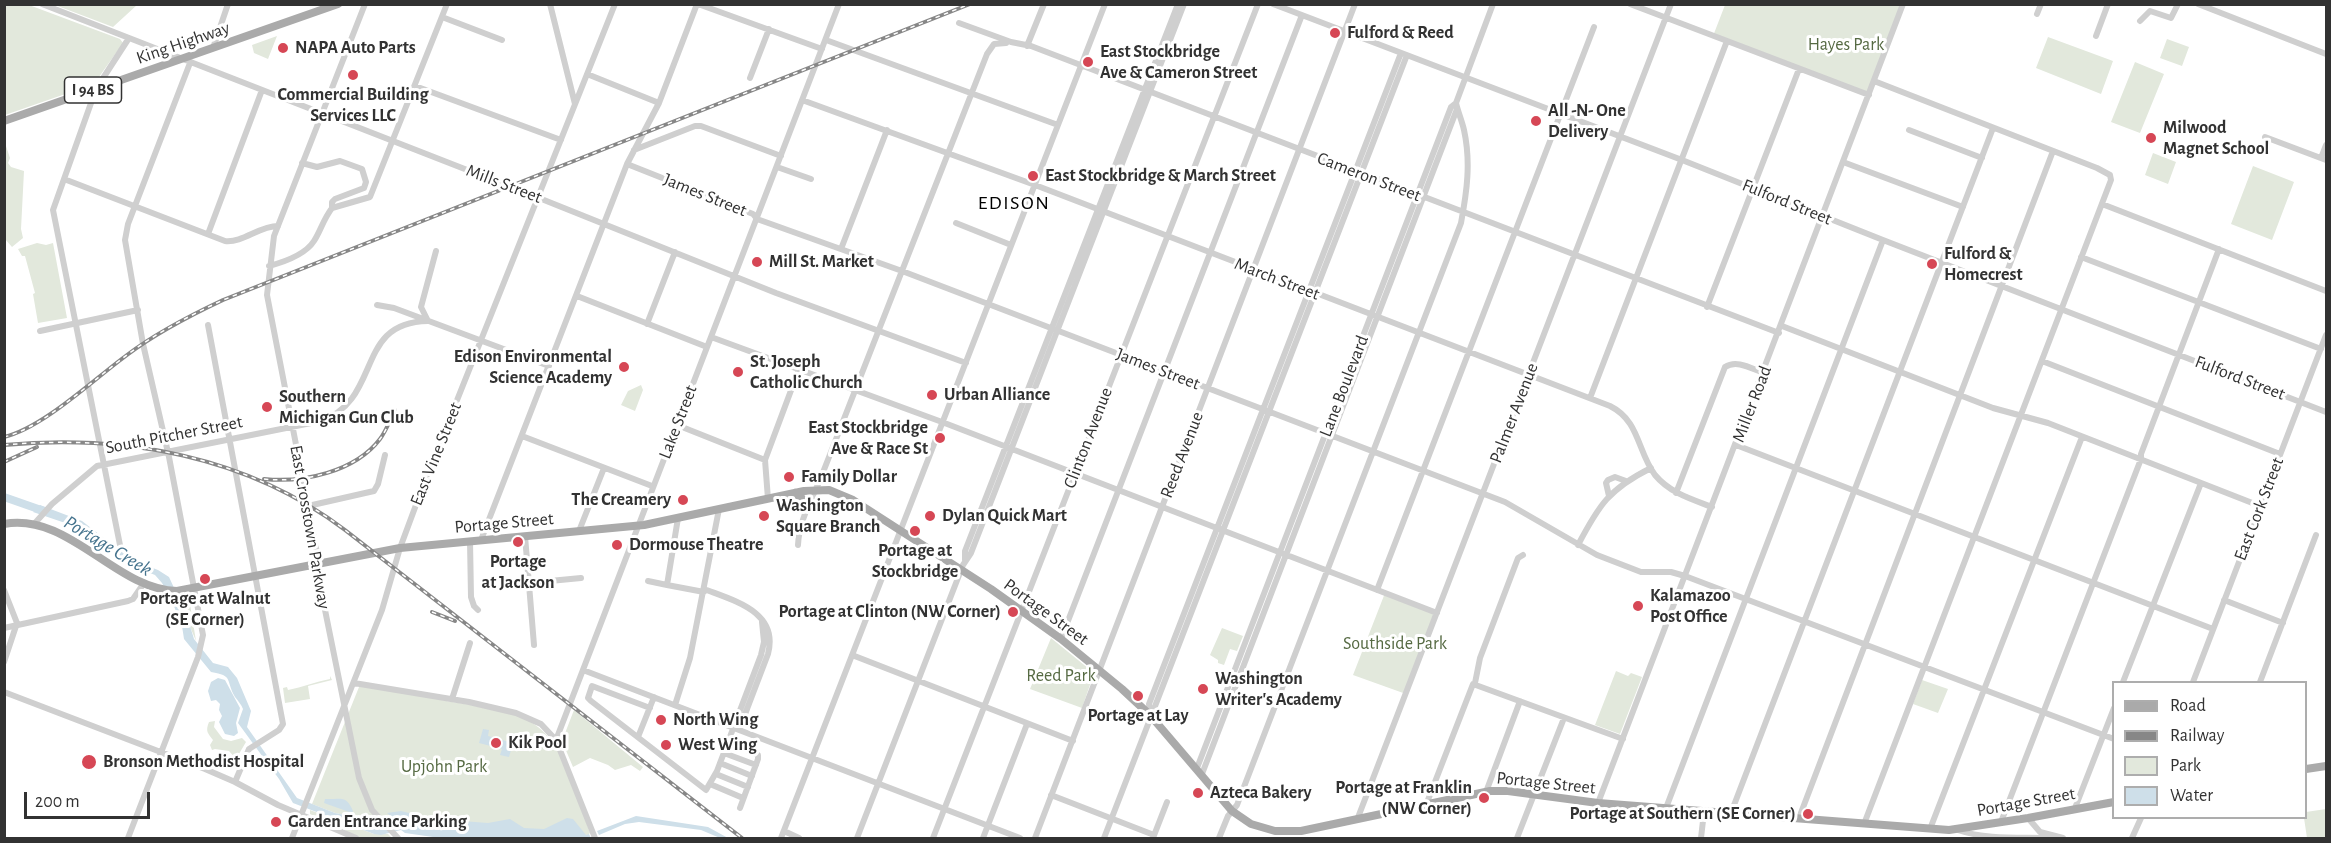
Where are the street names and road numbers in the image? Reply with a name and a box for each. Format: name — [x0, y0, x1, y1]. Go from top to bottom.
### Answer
street label: King Highway — [133, 17, 233, 69]
road number: I 94 BS — [64, 77, 122, 103]
street label: Cameron Street — [1314, 147, 1424, 207]
street label: Mills Street — [463, 160, 545, 208]
street label: James Street — [660, 168, 750, 222]
street label: Fulford Street — [1739, 174, 1835, 230]
street label: March Street — [1231, 253, 1323, 305]
street label: Lane Boulevard — [1315, 332, 1373, 440]
street label: James Street — [1113, 343, 1203, 395]
street label: Fulford Street — [2192, 351, 2288, 405]
street label: Palmer Avenue — [1485, 360, 1543, 466]
street label: Miller Road — [1728, 363, 1776, 445]
street label: Lake Street — [654, 382, 702, 462]
street label: Clinton Avenue — [1059, 384, 1117, 492]
street label: East Vine Street — [405, 399, 467, 509]
street label: Reed Avenue — [1156, 409, 1208, 501]
street label: South Pitcher Street — [104, 411, 244, 459]
street label: East Crosstown Parkway — [285, 443, 335, 611]
street label: East Cork Street — [2229, 454, 2289, 564]
street label: Portage Street — [453, 508, 555, 538]
street label: Portage Street — [999, 574, 1093, 650]
street label: Portage Street — [1495, 767, 1597, 799]
street label: Portage Street — [1975, 783, 2077, 821]

